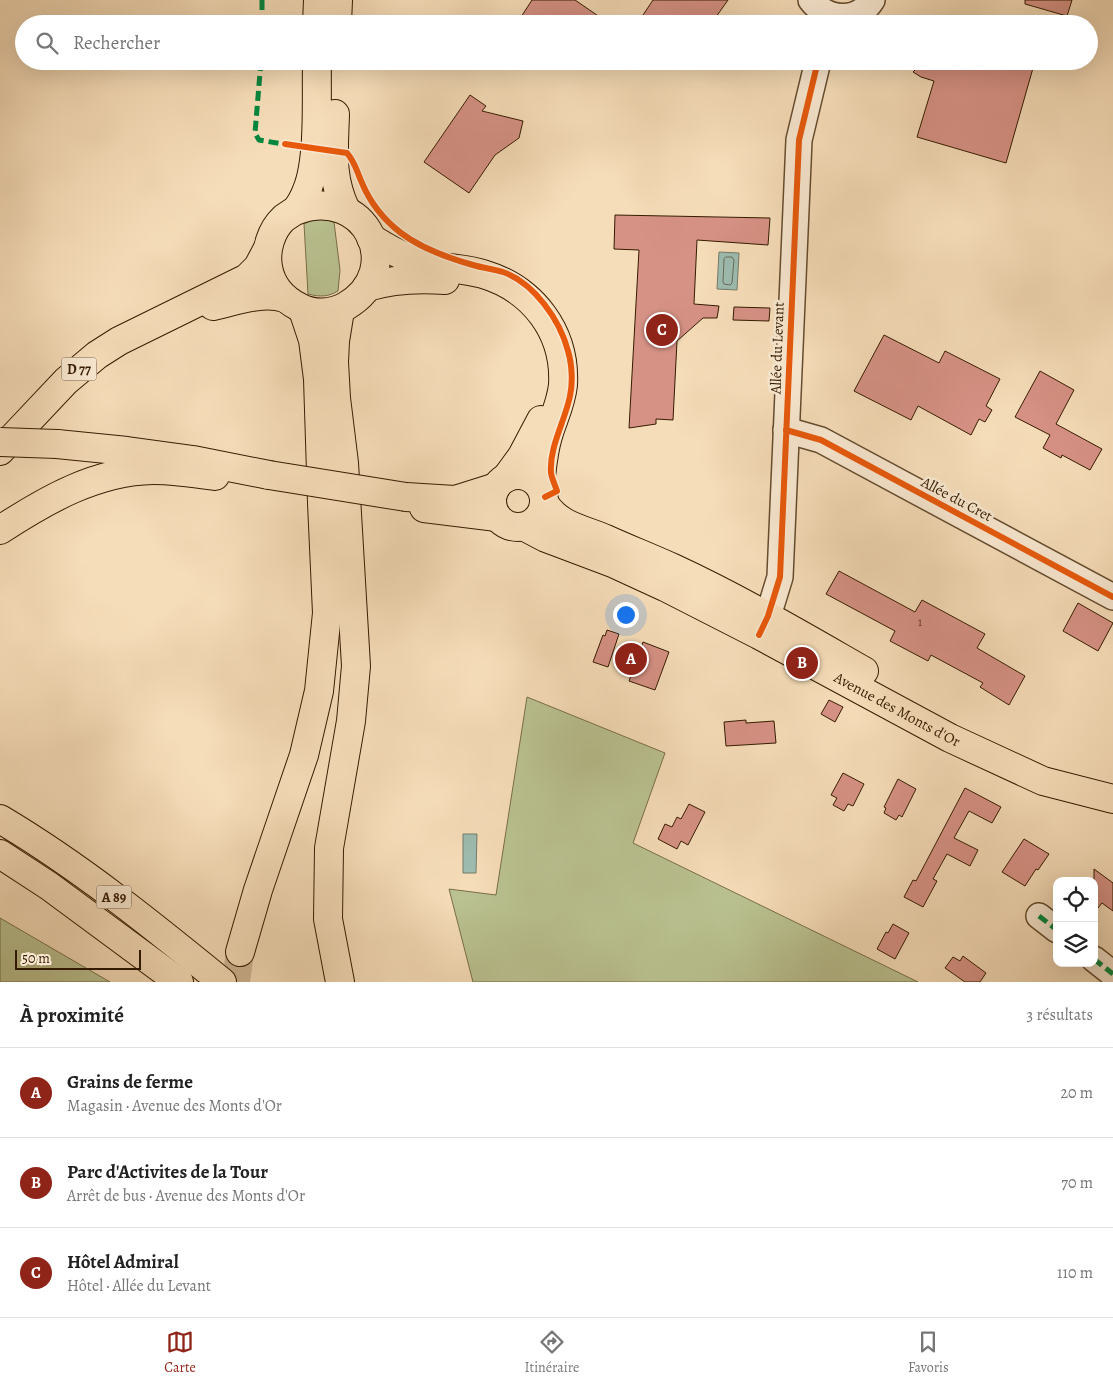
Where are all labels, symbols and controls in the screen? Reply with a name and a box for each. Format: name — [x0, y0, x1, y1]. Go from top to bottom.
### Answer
search box — [15, 15, 1098, 70]
icon: search — [33, 29, 61, 57]
text: Rechercher — [73, 30, 160, 56]
street label: Allée du Levant — [765, 302, 789, 395]
pin: C — [646, 311, 678, 349]
road number: D 77 — [62, 358, 96, 380]
street label: Allée du Cret — [917, 471, 996, 526]
your location — [613, 602, 639, 628]
house number: 1 — [918, 614, 922, 630]
pin: A — [615, 640, 647, 678]
pin: B — [786, 644, 818, 682]
street label: Avenue des Monts d'Or — [830, 667, 964, 751]
map controls — [1053, 877, 1098, 967]
button: locate — [1053, 877, 1098, 922]
road number: A 89 — [96, 886, 132, 909]
button: layers — [1053, 922, 1098, 967]
scale bar — [15, 947, 141, 970]
text: 50 m — [22, 949, 50, 968]
text: À proximité — [20, 1001, 124, 1029]
text: 3 résultats — [1027, 1004, 1093, 1026]
text: Grains de ferme — [67, 1069, 193, 1095]
text: A — [31, 1082, 41, 1104]
text: 20 m — [1060, 1082, 1093, 1104]
text: Magasin · Avenue des Monts d'Or — [67, 1095, 282, 1117]
text: Parc d'Activites de la Tour — [67, 1159, 268, 1185]
text: B — [31, 1172, 41, 1194]
text: 70 m — [1061, 1172, 1093, 1194]
text: Arrêt de bus · Avenue des Monts d'Or — [67, 1185, 305, 1207]
text: Hôtel Admiral — [67, 1249, 179, 1275]
text: C — [31, 1262, 41, 1284]
text: 110 m — [1057, 1262, 1093, 1284]
text: Hôtel · Allée du Levant — [67, 1275, 211, 1297]
tab: Carte — [164, 1328, 196, 1377]
tab: Itinéraire — [525, 1328, 579, 1377]
tab: Favoris — [908, 1328, 949, 1377]

